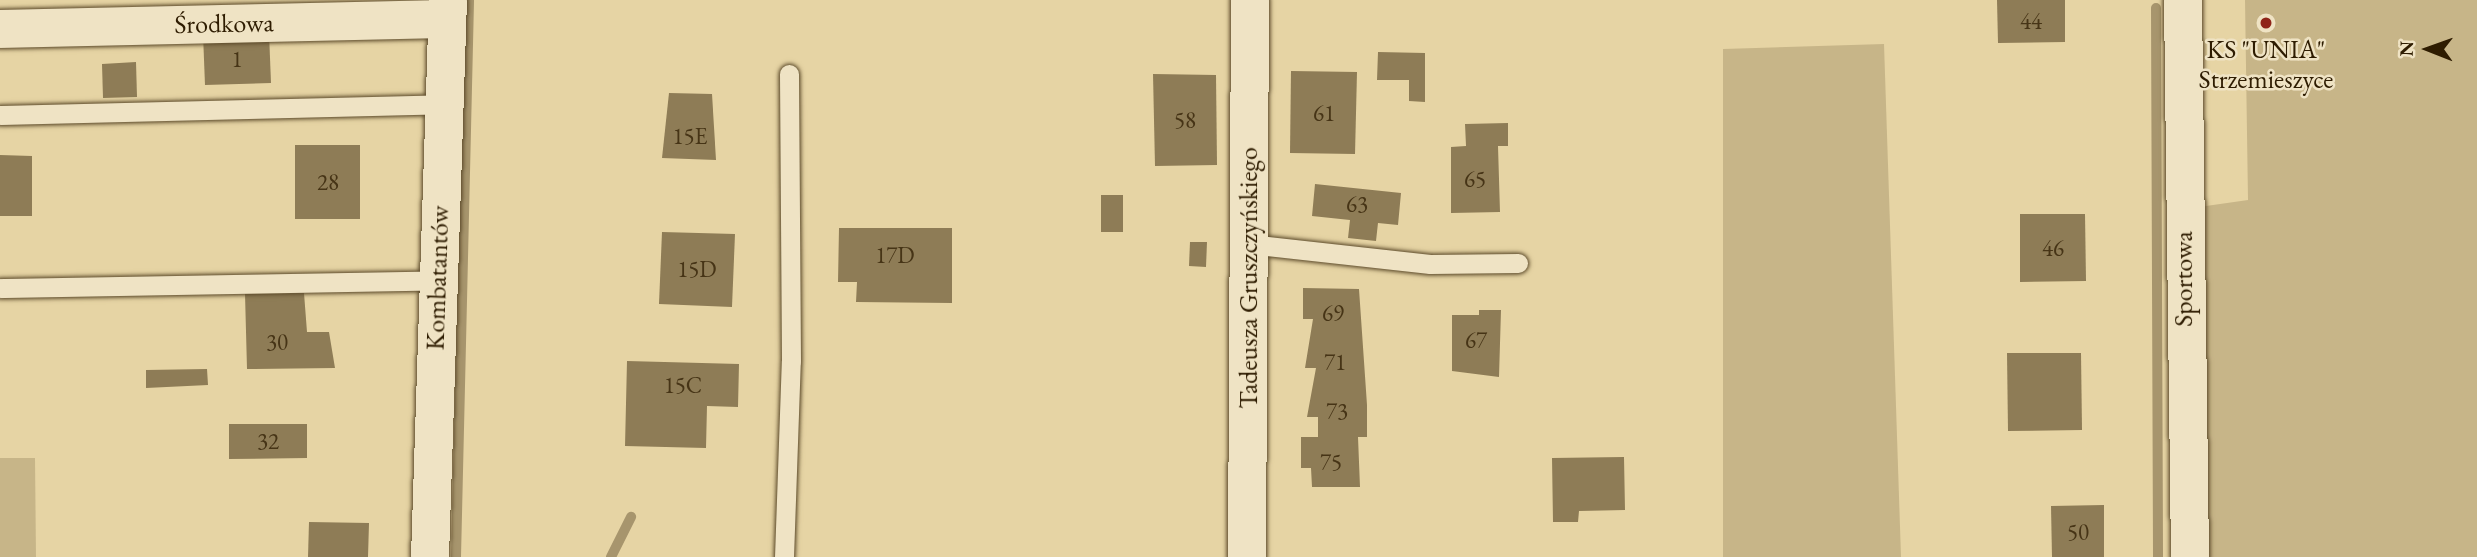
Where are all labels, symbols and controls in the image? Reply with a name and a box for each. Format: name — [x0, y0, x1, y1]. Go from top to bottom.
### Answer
house number: 44 — [2020, 7, 2042, 35]
street label: Środkowa — [174, 8, 274, 40]
north arrow — [2393, 14, 2463, 84]
marker: KS "UNIA" Strzemieszyce — [2258, 15, 2274, 31]
place label: KS "UNIA" Strzemieszyce — [2199, 34, 2333, 96]
text: N — [2394, 41, 2419, 57]
house number: 1 — [231, 45, 243, 73]
house number: 61 — [1313, 99, 1335, 127]
house number: 58 — [1174, 106, 1196, 134]
house number: 15E — [672, 122, 708, 150]
street label: Tadeusza Gruszczyńskiego — [1233, 147, 1265, 409]
house number: 65 — [1464, 165, 1486, 193]
house number: 28 — [317, 168, 339, 196]
house number: 63 — [1346, 190, 1368, 218]
street label: Kombatantów — [420, 205, 456, 351]
street label: Sportowa — [2168, 231, 2200, 327]
house number: 46 — [2042, 234, 2064, 262]
house number: 17D — [875, 241, 915, 269]
house number: 15D — [677, 255, 717, 283]
house number: 69 — [1322, 299, 1344, 327]
house number: 67 — [1465, 326, 1487, 354]
house number: 30 — [266, 328, 288, 356]
house number: 71 — [1324, 348, 1346, 376]
house number: 15C — [664, 371, 702, 399]
house number: 73 — [1326, 397, 1348, 425]
house number: 32 — [257, 427, 279, 455]
house number: 75 — [1320, 448, 1342, 476]
house number: 50 — [2067, 518, 2089, 546]

